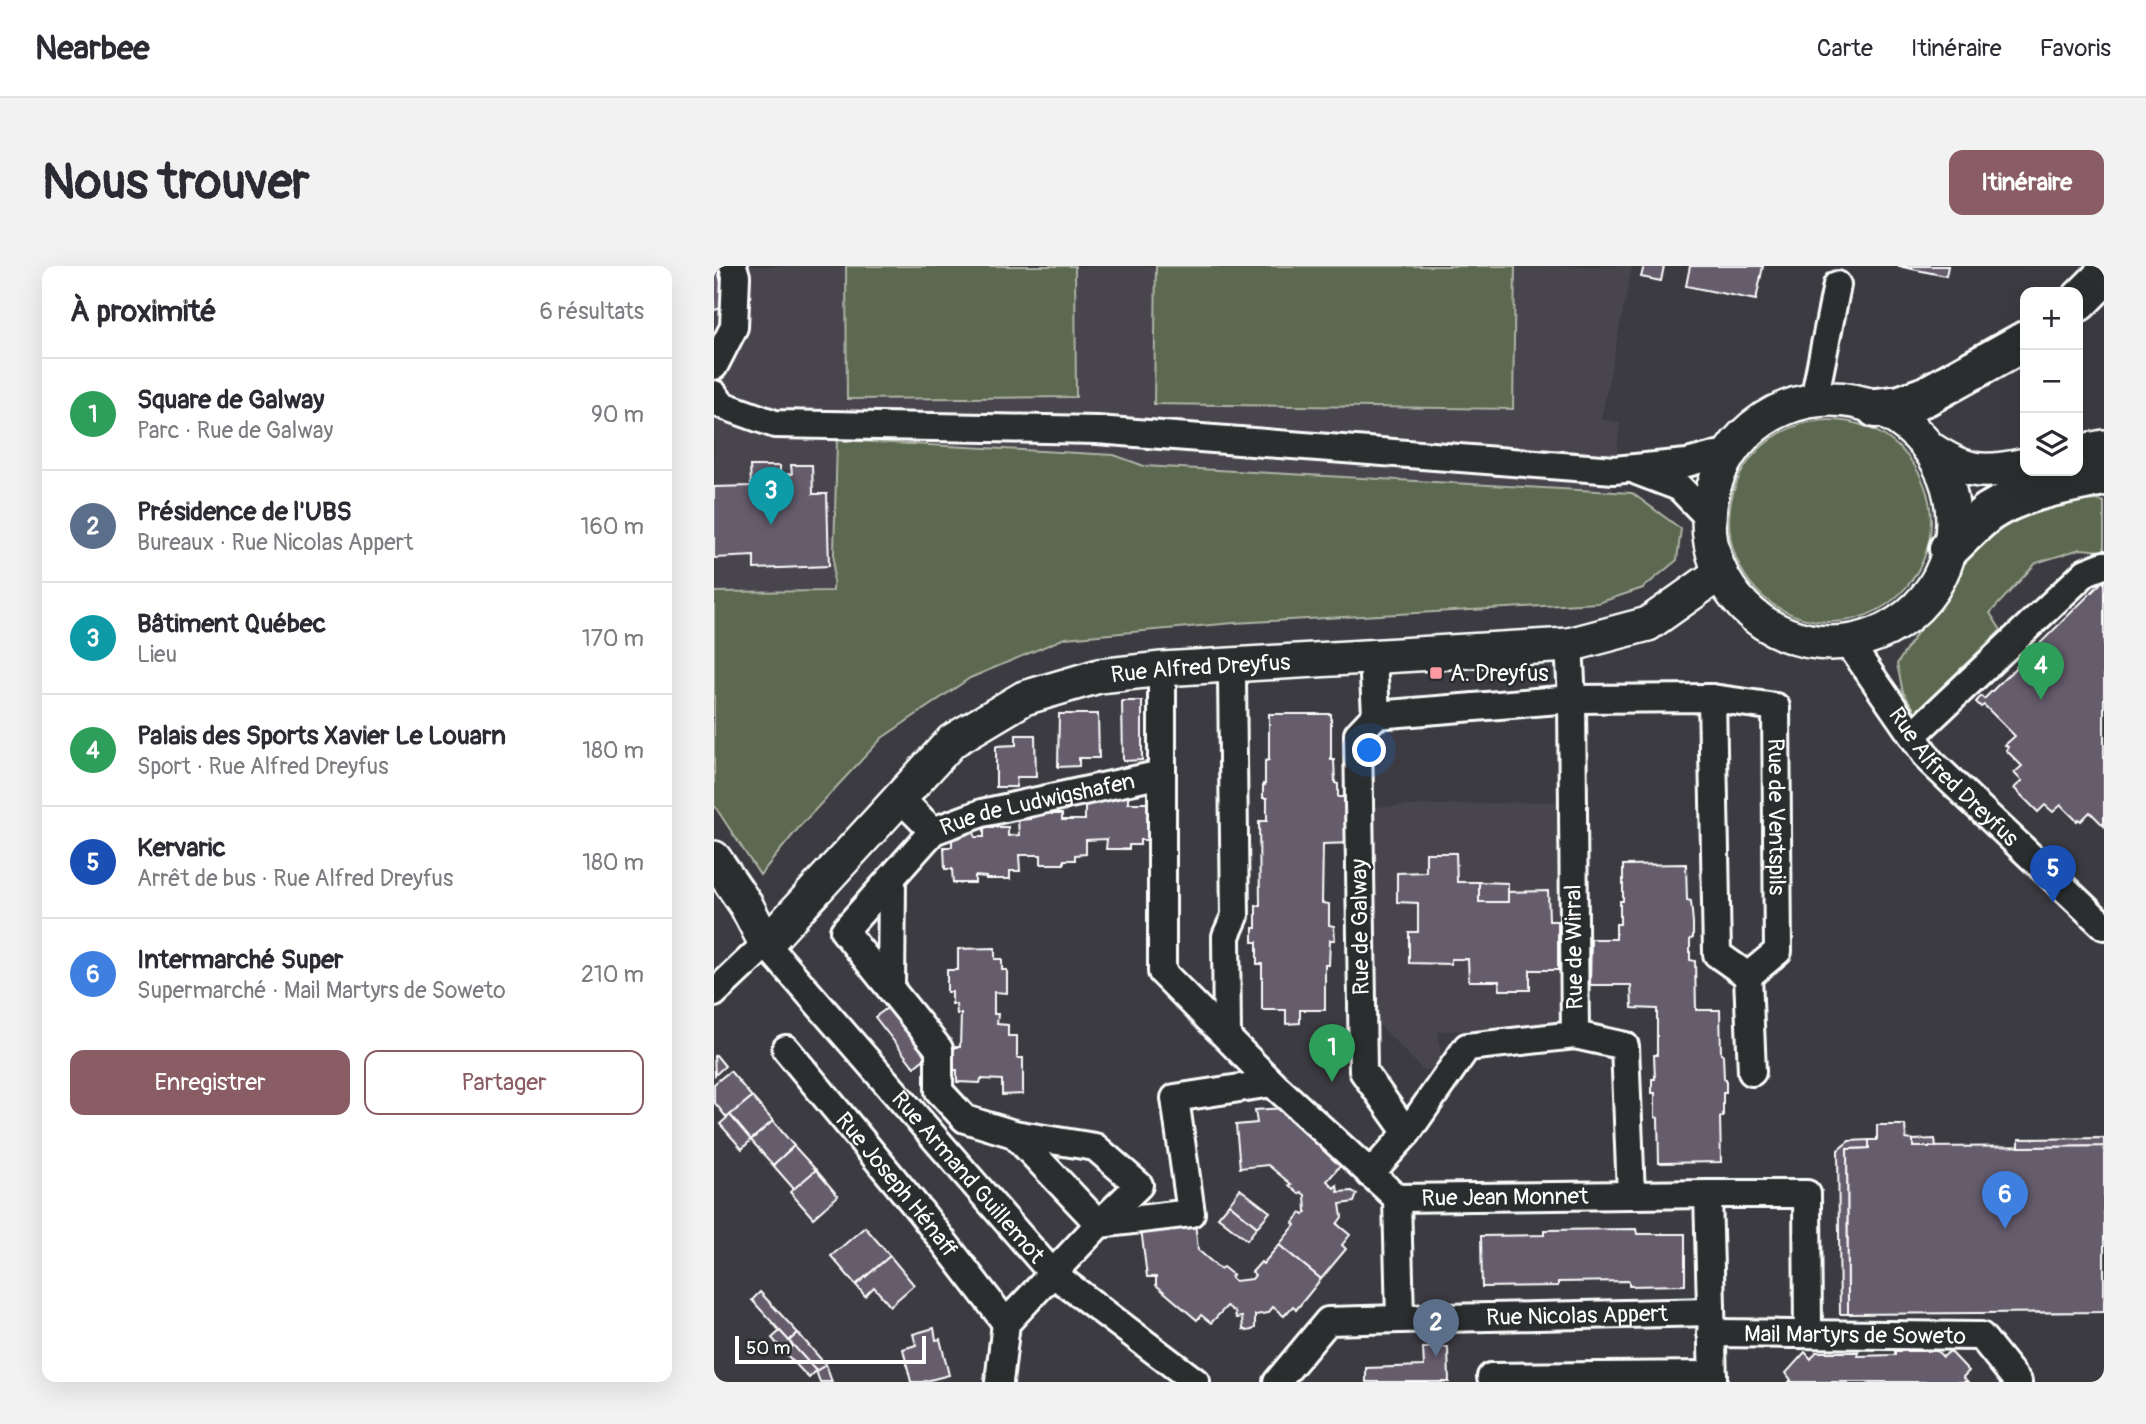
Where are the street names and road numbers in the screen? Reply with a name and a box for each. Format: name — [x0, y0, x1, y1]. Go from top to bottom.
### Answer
street label: Rue Alfred Dreyfus — [1109, 647, 1291, 689]
street label: Rue Alfred Dreyfus — [1883, 701, 2025, 852]
street label: Rue de Ventspils — [1762, 738, 1792, 895]
street label: Rue de Ludwigshafen — [936, 766, 1137, 842]
street label: Rue de Galway — [1344, 858, 1376, 996]
street label: Rue de Wirral — [1558, 884, 1590, 1010]
street label: Rue Armand Guillemot — [886, 1085, 1052, 1270]
street label: Rue Joseph Hénaff — [829, 1106, 964, 1263]
street label: Rue Jean Monnet — [1421, 1181, 1589, 1212]
street label: Rue Nicolas Appert — [1486, 1298, 1669, 1332]
street label: Mail Martyrs de Soweto — [1744, 1319, 1966, 1350]

